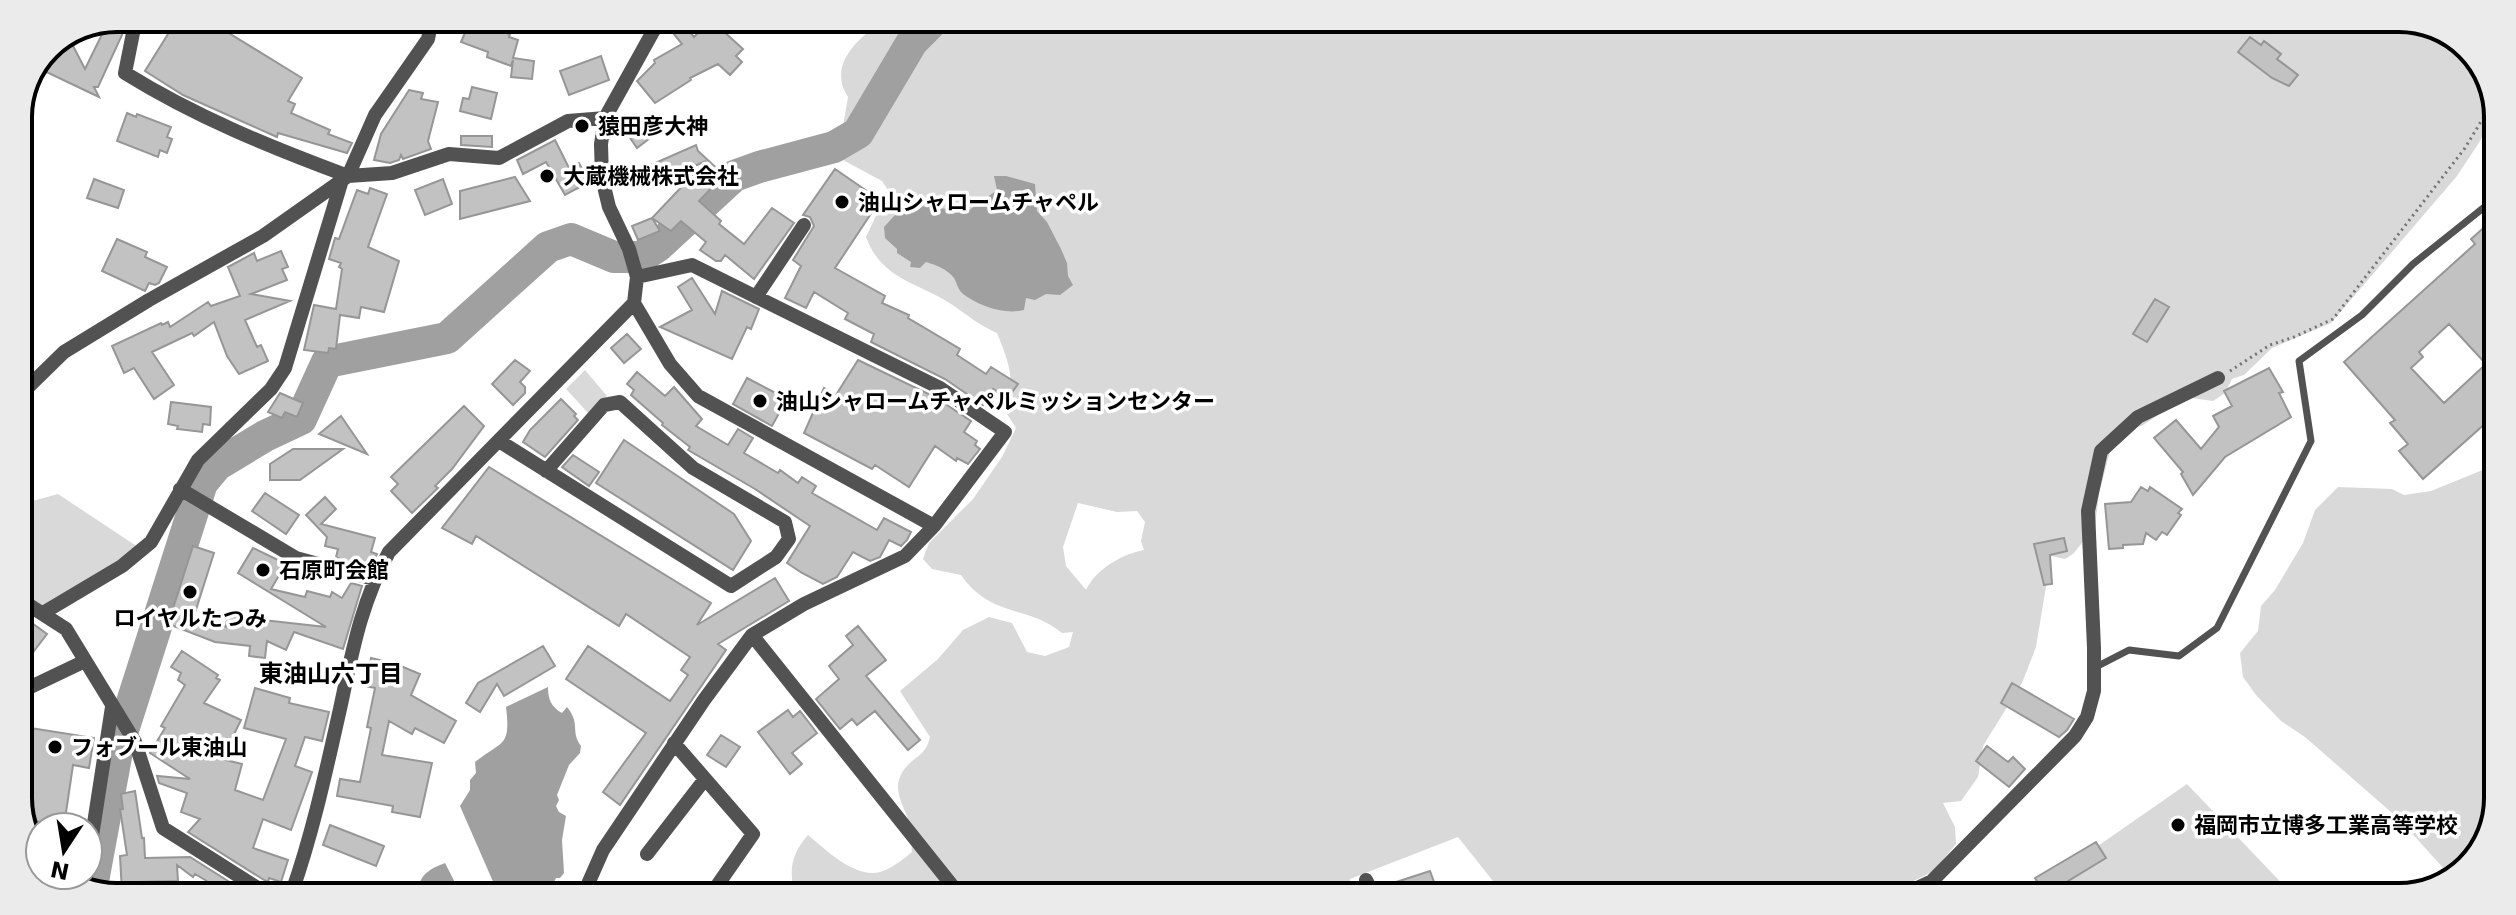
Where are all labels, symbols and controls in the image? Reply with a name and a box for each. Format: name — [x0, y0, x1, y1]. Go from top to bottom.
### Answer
place label: 猿田彦大神 — [598, 114, 708, 139]
marker: 猿田彦大神 — [573, 117, 591, 135]
place label: 大蔵機械株式会社 — [563, 164, 739, 189]
marker: 大蔵機械株式会社 — [538, 167, 556, 185]
place label: 油山シャロームチャペル — [858, 190, 1099, 215]
marker: 油山シャロームチャペル — [833, 193, 851, 211]
place label: 油山シャロームチャペルミッションセンター — [776, 389, 1215, 414]
marker: 油山シャロームチャペルミッションセンター — [751, 392, 769, 410]
place label: 石原町会館 — [279, 558, 389, 583]
marker: 石原町会館 — [254, 561, 272, 579]
marker: ロイヤルたつみ — [181, 583, 199, 601]
place label: ロイヤルたつみ — [113, 606, 267, 631]
district label: 東油山六丁目 — [259, 660, 403, 688]
place label: フォブール東油山 — [71, 735, 247, 760]
marker: フォブール東油山 — [46, 738, 64, 756]
north arrow — [24, 811, 104, 891]
place label: 福岡市立博多工業高等学校 — [2194, 813, 2458, 838]
marker: 福岡市立博多工業高等学校 — [2169, 816, 2187, 834]
text: N — [48, 856, 72, 884]

